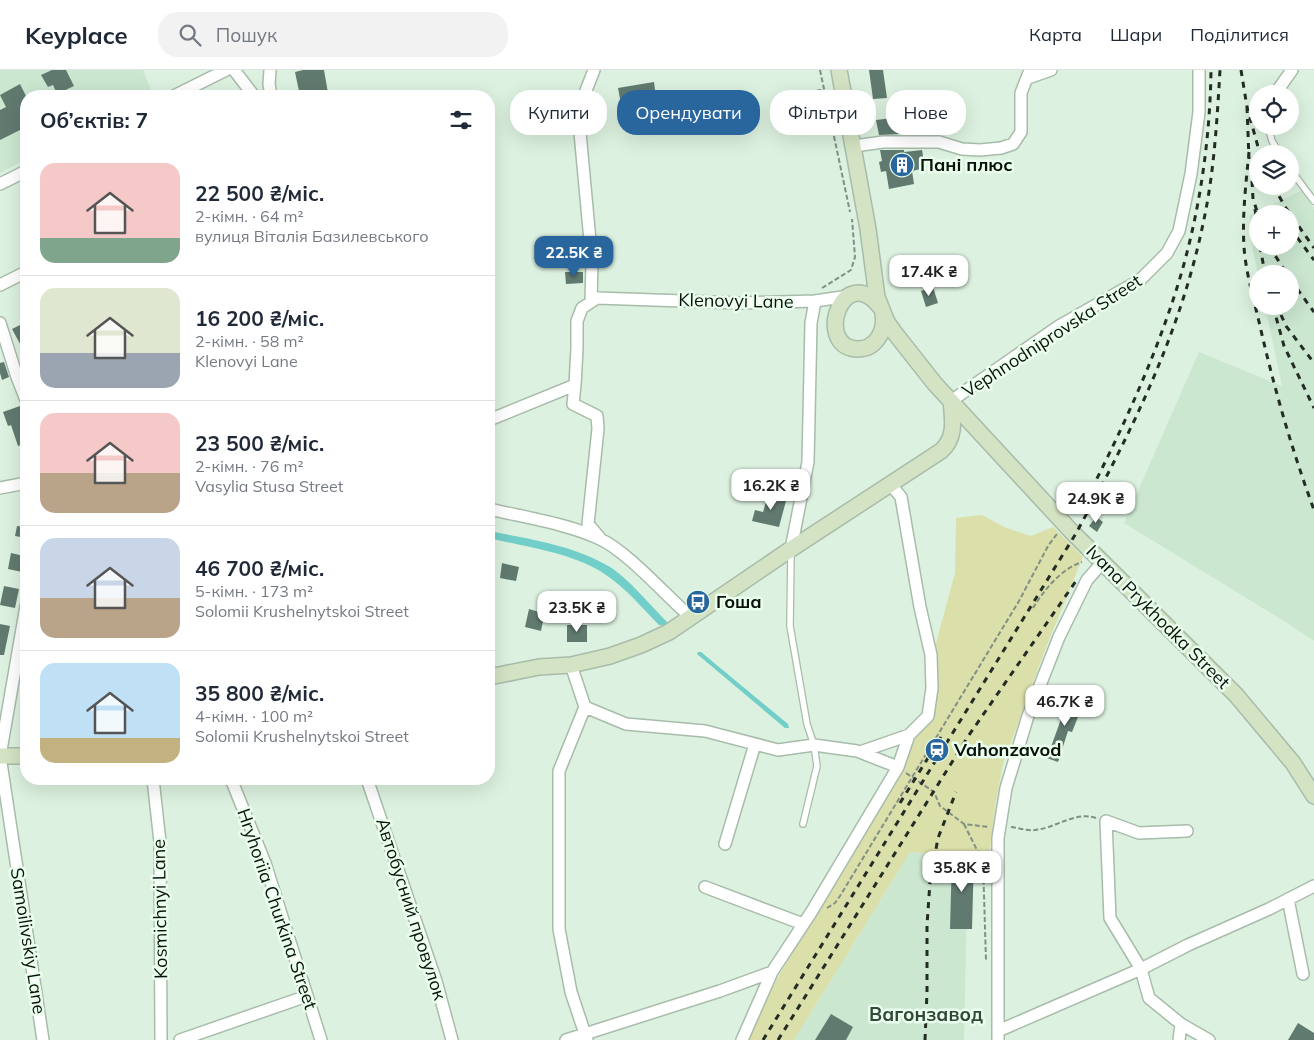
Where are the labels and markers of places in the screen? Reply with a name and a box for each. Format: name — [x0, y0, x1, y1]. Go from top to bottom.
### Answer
building icon: Пані плюс — [889, 152, 915, 178]
place label: Пані плюс — [920, 153, 1013, 176]
pin: 22.5K ₴ — [528, 236, 620, 278]
pin: 17.4K ₴ — [883, 254, 975, 297]
pin: 16.2K ₴ — [725, 468, 817, 511]
pin: 24.9K ₴ — [1050, 482, 1142, 524]
bus stop icon: Гоша — [685, 589, 711, 615]
pin: 23.5K ₴ — [531, 590, 623, 633]
place label: Гоша — [716, 590, 762, 613]
pin: 46.7K ₴ — [1019, 684, 1111, 727]
station icon: Vahonzavod — [924, 737, 950, 763]
place label: Vahonzavod — [953, 738, 1061, 761]
pin: 35.8K ₴ — [916, 850, 1008, 893]

